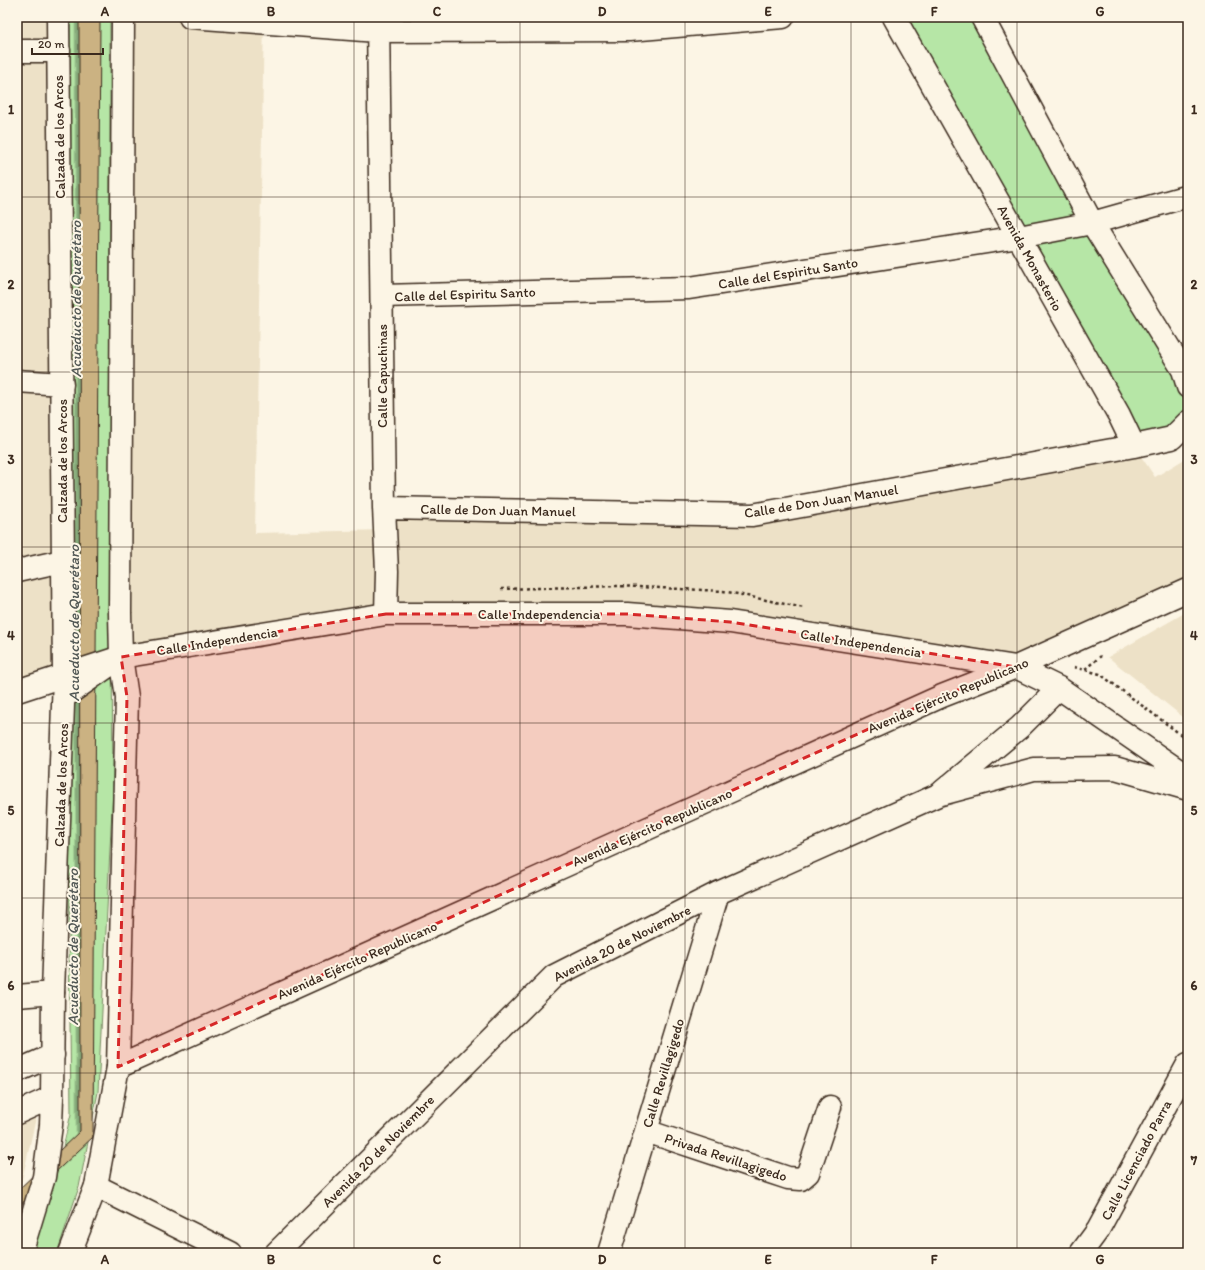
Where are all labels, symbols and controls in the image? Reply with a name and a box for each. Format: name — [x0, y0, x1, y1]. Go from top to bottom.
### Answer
text: A — [100, 4, 110, 19]
text: B — [267, 4, 276, 19]
text: C — [433, 4, 442, 19]
text: D — [598, 4, 607, 19]
text: E — [764, 4, 772, 19]
text: F — [931, 4, 938, 19]
text: G — [1096, 4, 1105, 19]
scale bar — [32, 30, 103, 56]
text: 20 m — [38, 37, 65, 51]
street label: Calzada de los Arcos — [50, 75, 69, 199]
text: 1 — [8, 102, 14, 117]
text: 1 — [1191, 102, 1197, 117]
street label: Avenida Monasterio — [993, 202, 1066, 314]
water label: Acueducto de Querétaro — [67, 220, 85, 377]
street label: Calle del Espiritu Santo — [717, 254, 859, 293]
text: 2 — [8, 277, 15, 292]
text: 2 — [1191, 277, 1198, 292]
street label: Calle del Espiritu Santo — [394, 284, 536, 305]
street label: Calle Capuchinas — [374, 324, 391, 428]
street label: Calzada de los Arcos — [54, 399, 71, 523]
text: 3 — [7, 452, 15, 467]
text: 3 — [1190, 452, 1198, 467]
street label: Calle de Don Juan Manuel — [743, 481, 899, 522]
street label: Calle de Don Juan Manuel — [420, 501, 576, 520]
water label: Acueducto de Querétaro — [65, 544, 83, 701]
street label: Calle Independencia — [478, 606, 601, 623]
street label: Calle Independencia — [155, 623, 280, 659]
street label: Calle Independencia — [799, 626, 923, 662]
text: 4 — [7, 628, 15, 643]
text: 4 — [1190, 628, 1198, 643]
street label: Avenida Ejército Republicano — [865, 654, 1031, 737]
street label: Calzada de los Arcos — [51, 723, 72, 847]
street label: Avenida Ejército Republicano — [570, 784, 735, 870]
text: 5 — [8, 803, 15, 818]
text: 5 — [1191, 803, 1198, 818]
water label: Acueducto de Querétaro — [64, 868, 82, 1025]
street label: Avenida 20 de Noviembre — [551, 901, 694, 986]
street label: Avenida Ejército Republicano — [275, 917, 440, 1003]
text: 6 — [8, 978, 15, 993]
text: 6 — [1191, 978, 1198, 993]
street label: Calle Revillagigedo — [639, 1016, 688, 1130]
street label: Avenida 20 de Noviembre — [319, 1091, 438, 1211]
street label: Calle Licenciado Parra — [1097, 1096, 1176, 1223]
street label: Privada Revillagigedo — [662, 1130, 789, 1185]
text: 7 — [7, 1153, 15, 1168]
text: 7 — [1190, 1153, 1198, 1168]
text: A — [100, 1252, 110, 1267]
text: B — [267, 1252, 276, 1267]
text: C — [433, 1252, 442, 1267]
text: D — [598, 1252, 607, 1267]
text: E — [764, 1252, 772, 1267]
text: F — [931, 1252, 938, 1267]
text: G — [1096, 1252, 1105, 1267]

